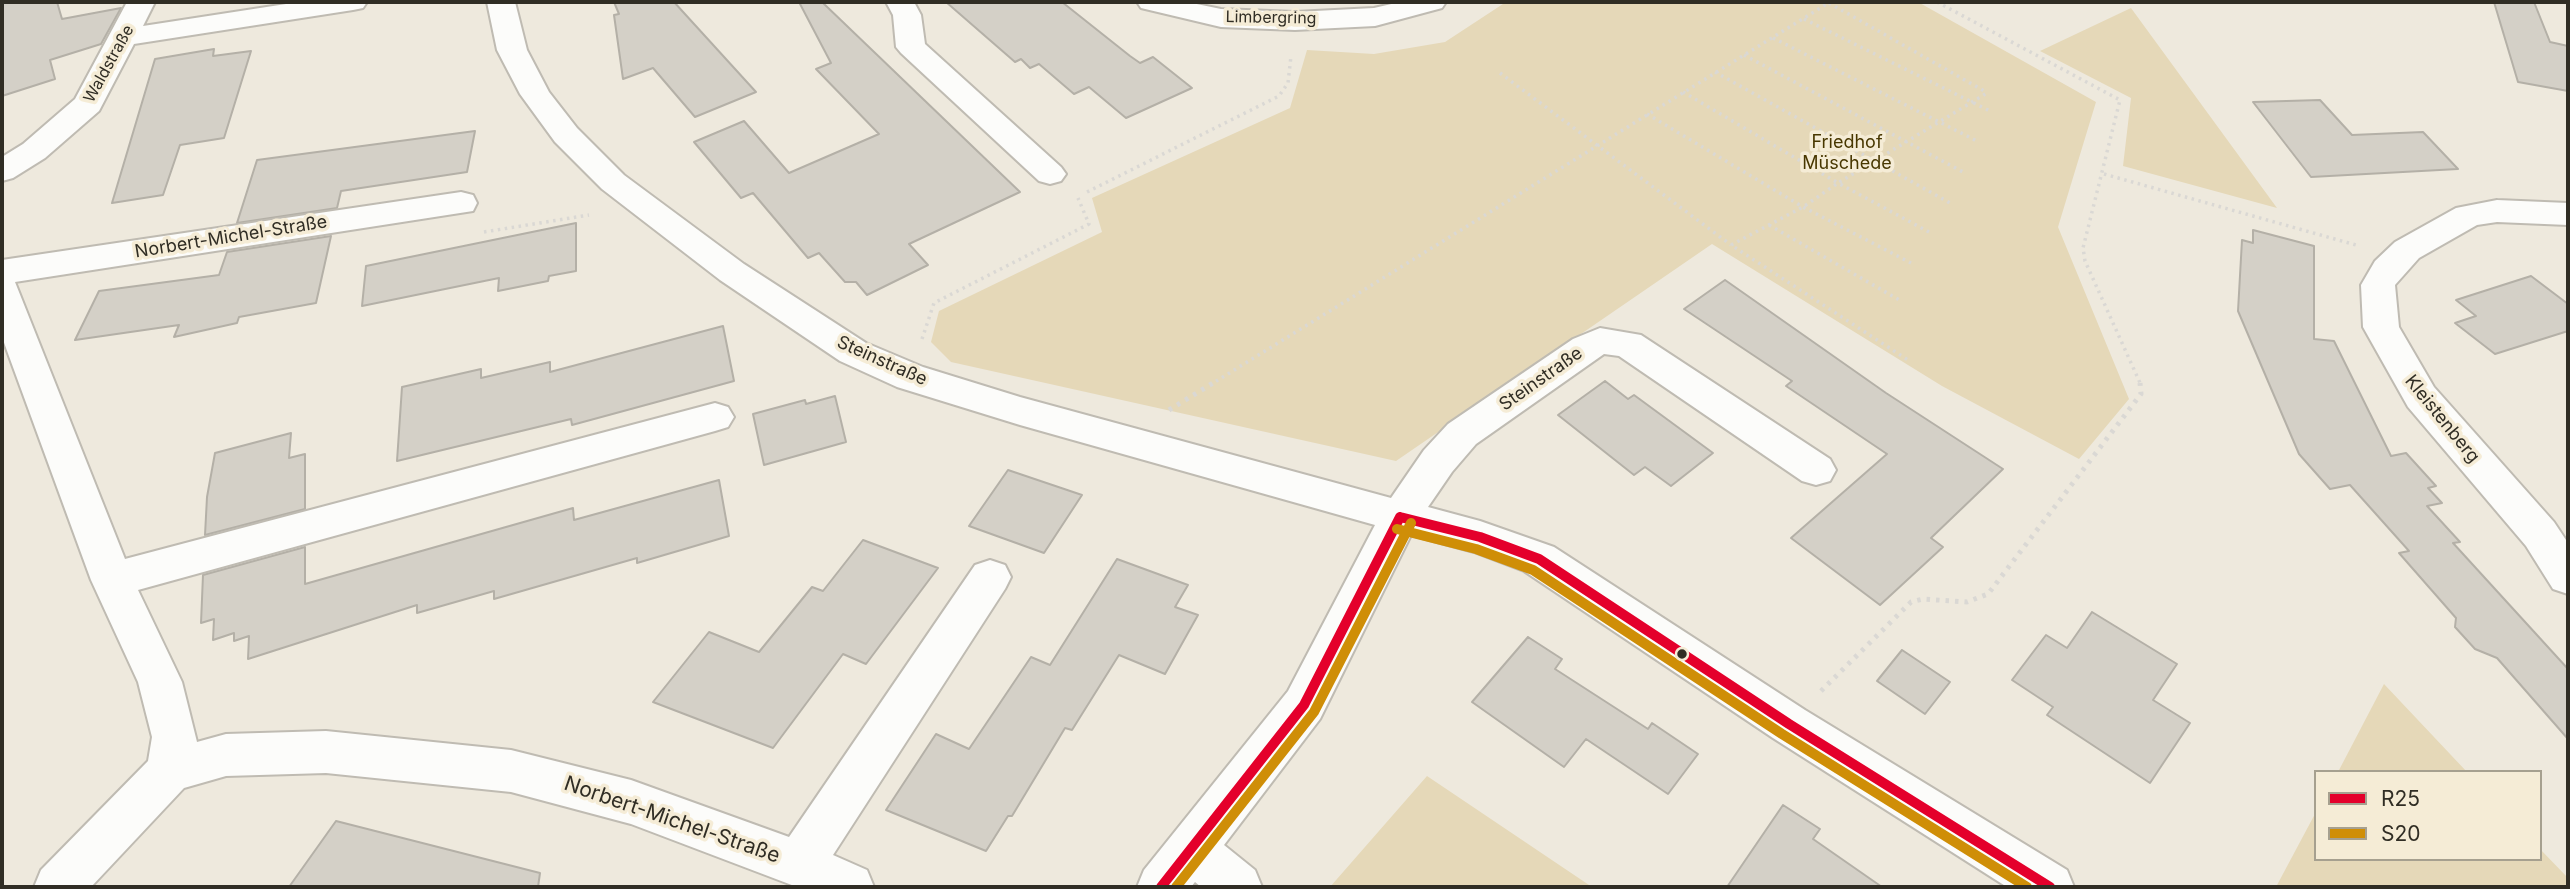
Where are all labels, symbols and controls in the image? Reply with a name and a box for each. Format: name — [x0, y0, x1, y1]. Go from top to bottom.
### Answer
street label: Limbergring — [1225, 8, 1317, 28]
street label: Waldstraße — [80, 22, 138, 106]
park label: Friedhof Müschede — [1802, 132, 1892, 174]
street label: Norbert-Michel-Straße — [133, 211, 329, 263]
street label: Steinstraße — [833, 331, 931, 391]
street label: Steinstraße — [1495, 342, 1587, 416]
street label: Kleistenberg — [2400, 371, 2484, 467]
unlabelled marker — [1675, 647, 1689, 661]
legend — [2314, 770, 2542, 861]
street label: Norbert-Michel-Straße — [561, 771, 783, 869]
text: R25 — [2381, 786, 2420, 811]
text: S20 — [2381, 821, 2421, 846]

